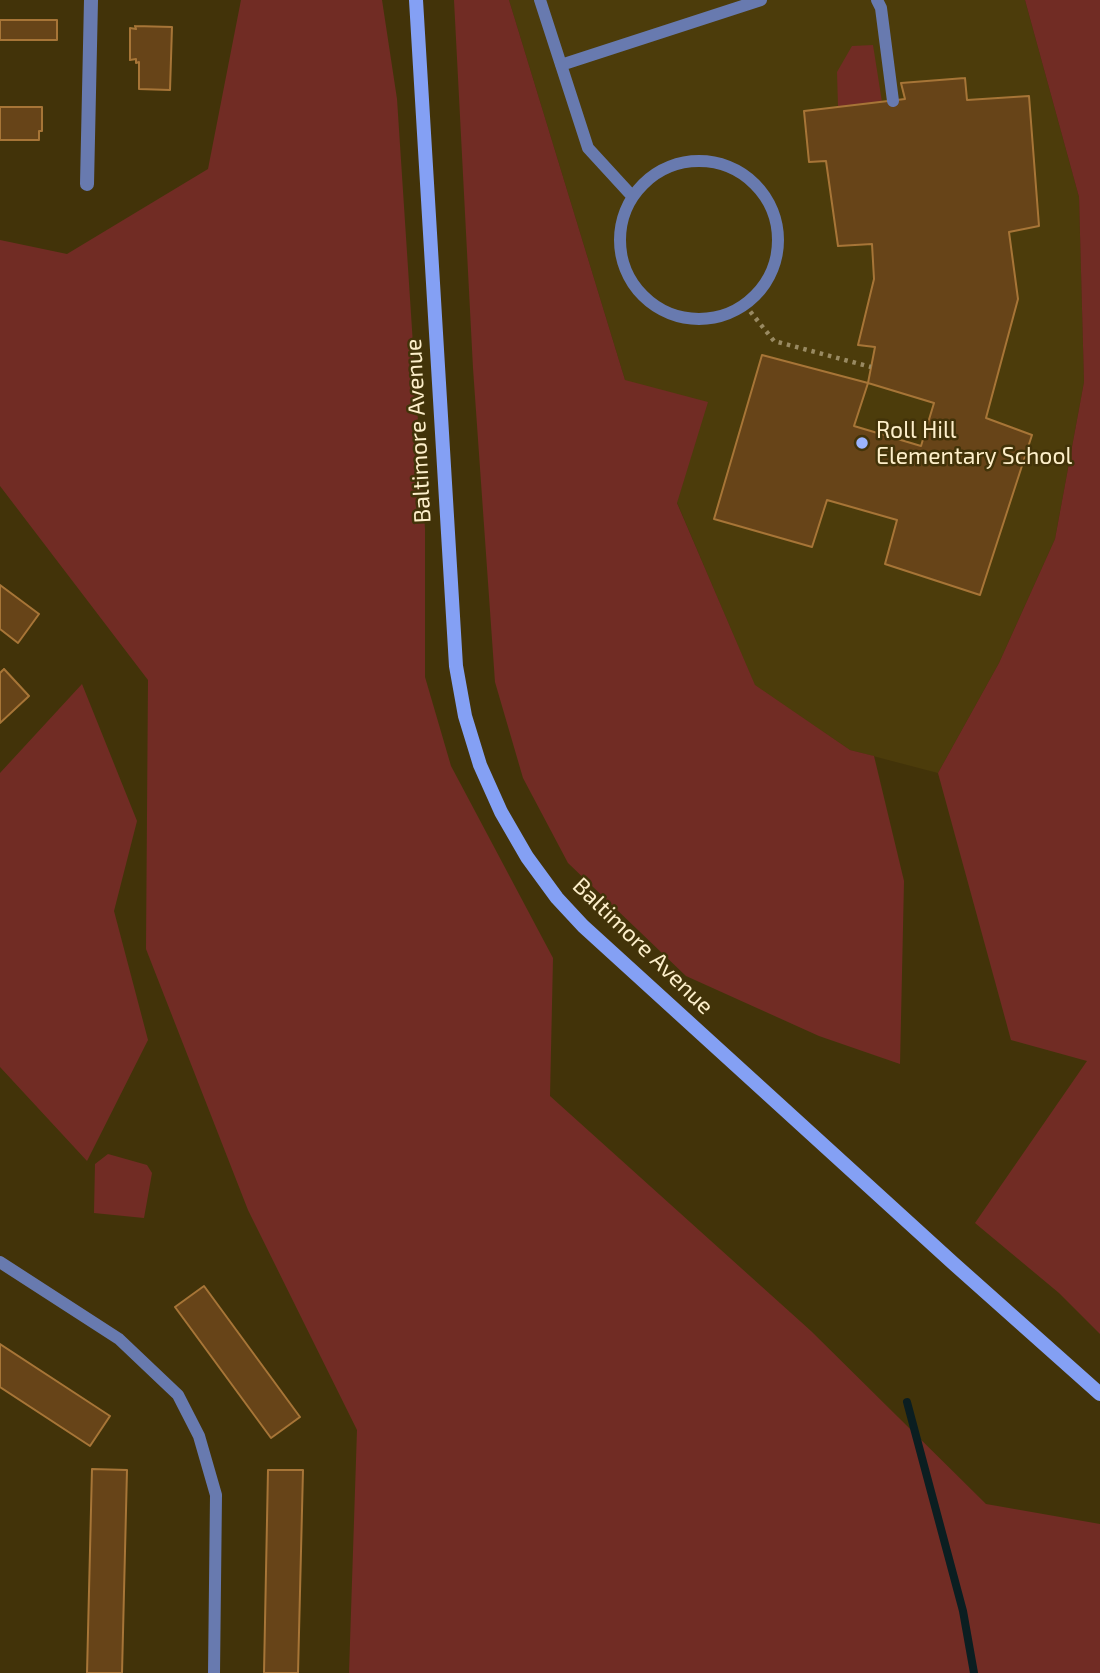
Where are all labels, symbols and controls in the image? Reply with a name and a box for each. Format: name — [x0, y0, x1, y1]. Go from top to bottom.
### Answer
street label: Baltimore Avenue — [399, 338, 437, 524]
place label: Roll Hill Elementary School — [876, 416, 1072, 470]
marker: Roll Hill Elementary School — [854, 435, 870, 451]
street label: Baltimore Avenue — [567, 872, 719, 1020]

